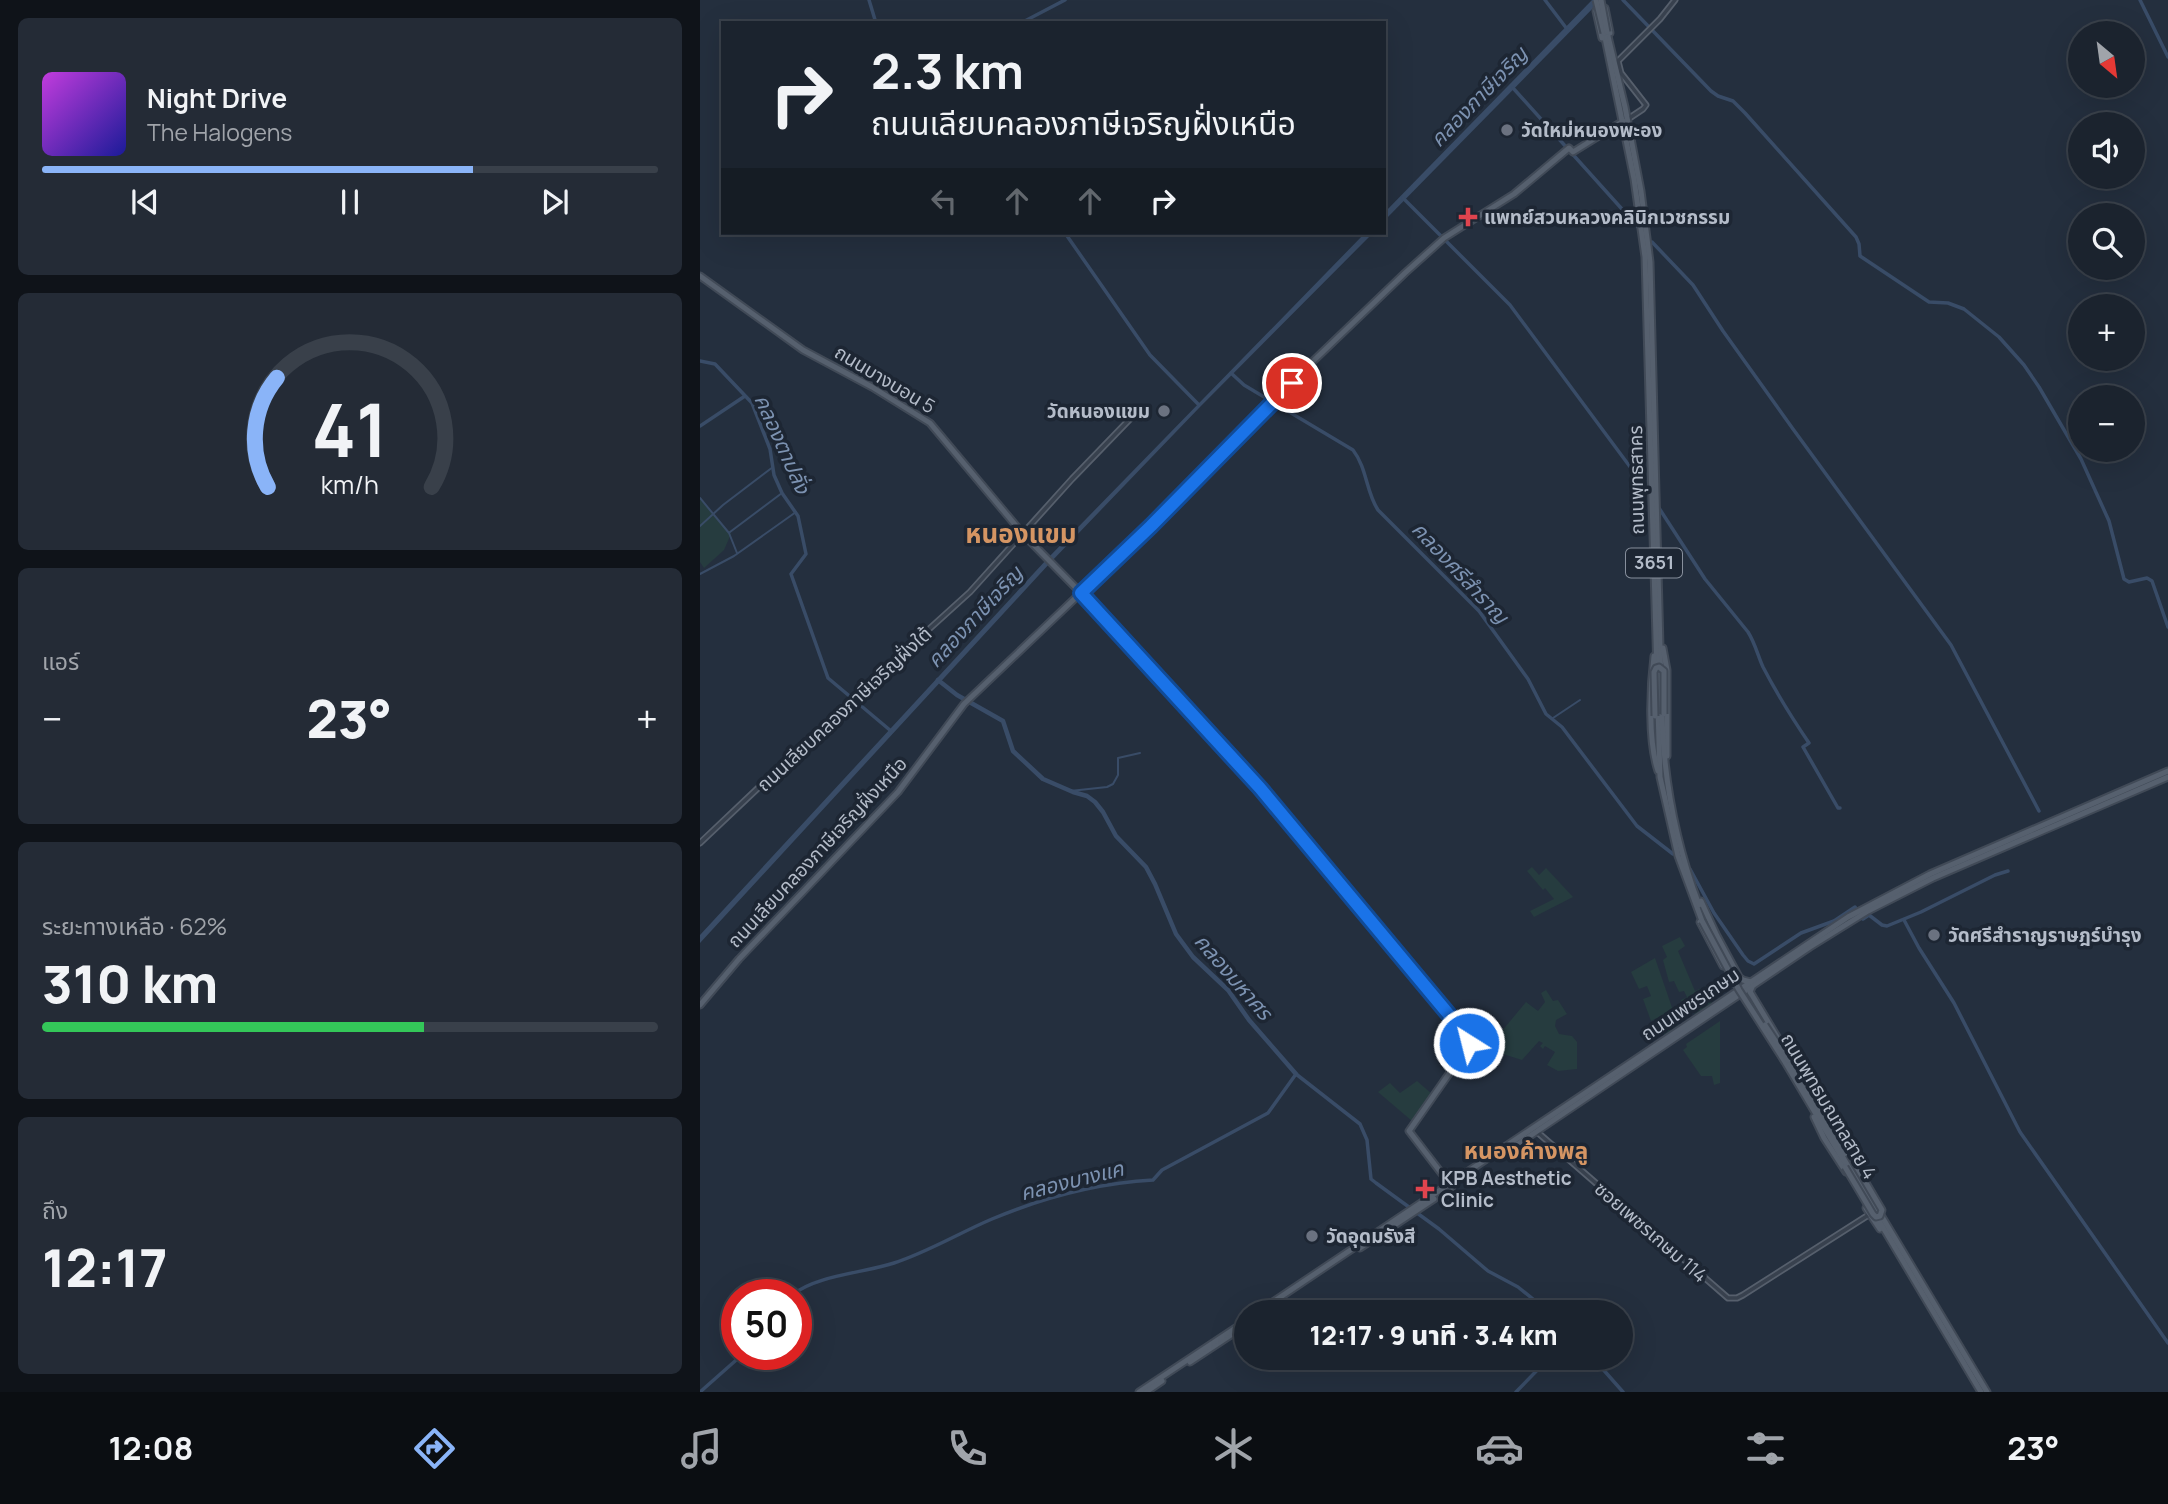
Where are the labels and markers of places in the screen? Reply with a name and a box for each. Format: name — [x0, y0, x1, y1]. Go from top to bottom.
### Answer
place label: วัดใหม่หนองพะอง — [1521, 117, 1662, 143]
marker: วัดใหม่หนองพะอง — [1499, 122, 1515, 138]
place label: แพทย์สวนหลวงคลินิกเวชกรรม — [1484, 204, 1730, 230]
marker: แพทย์สวนหลวงคลินิกเวชกรรม — [1458, 207, 1478, 227]
pin — [1262, 353, 1322, 413]
place label: วัดหนองแขม — [1047, 398, 1150, 424]
marker: วัดหนองแขม — [1156, 403, 1172, 419]
place label: วัดศรีสําราญราษฎร์บํารุง — [1948, 922, 2142, 948]
marker: วัดศรีสําราญราษฎร์บํารุง — [1926, 927, 1942, 943]
place label: KPB Aesthetic Clinic — [1441, 1165, 1572, 1213]
marker: KPB Aesthetic Clinic — [1415, 1179, 1435, 1199]
place label: วัดอุดมรังสี — [1326, 1223, 1416, 1249]
marker: วัดอุดมรังสี — [1304, 1228, 1320, 1244]

